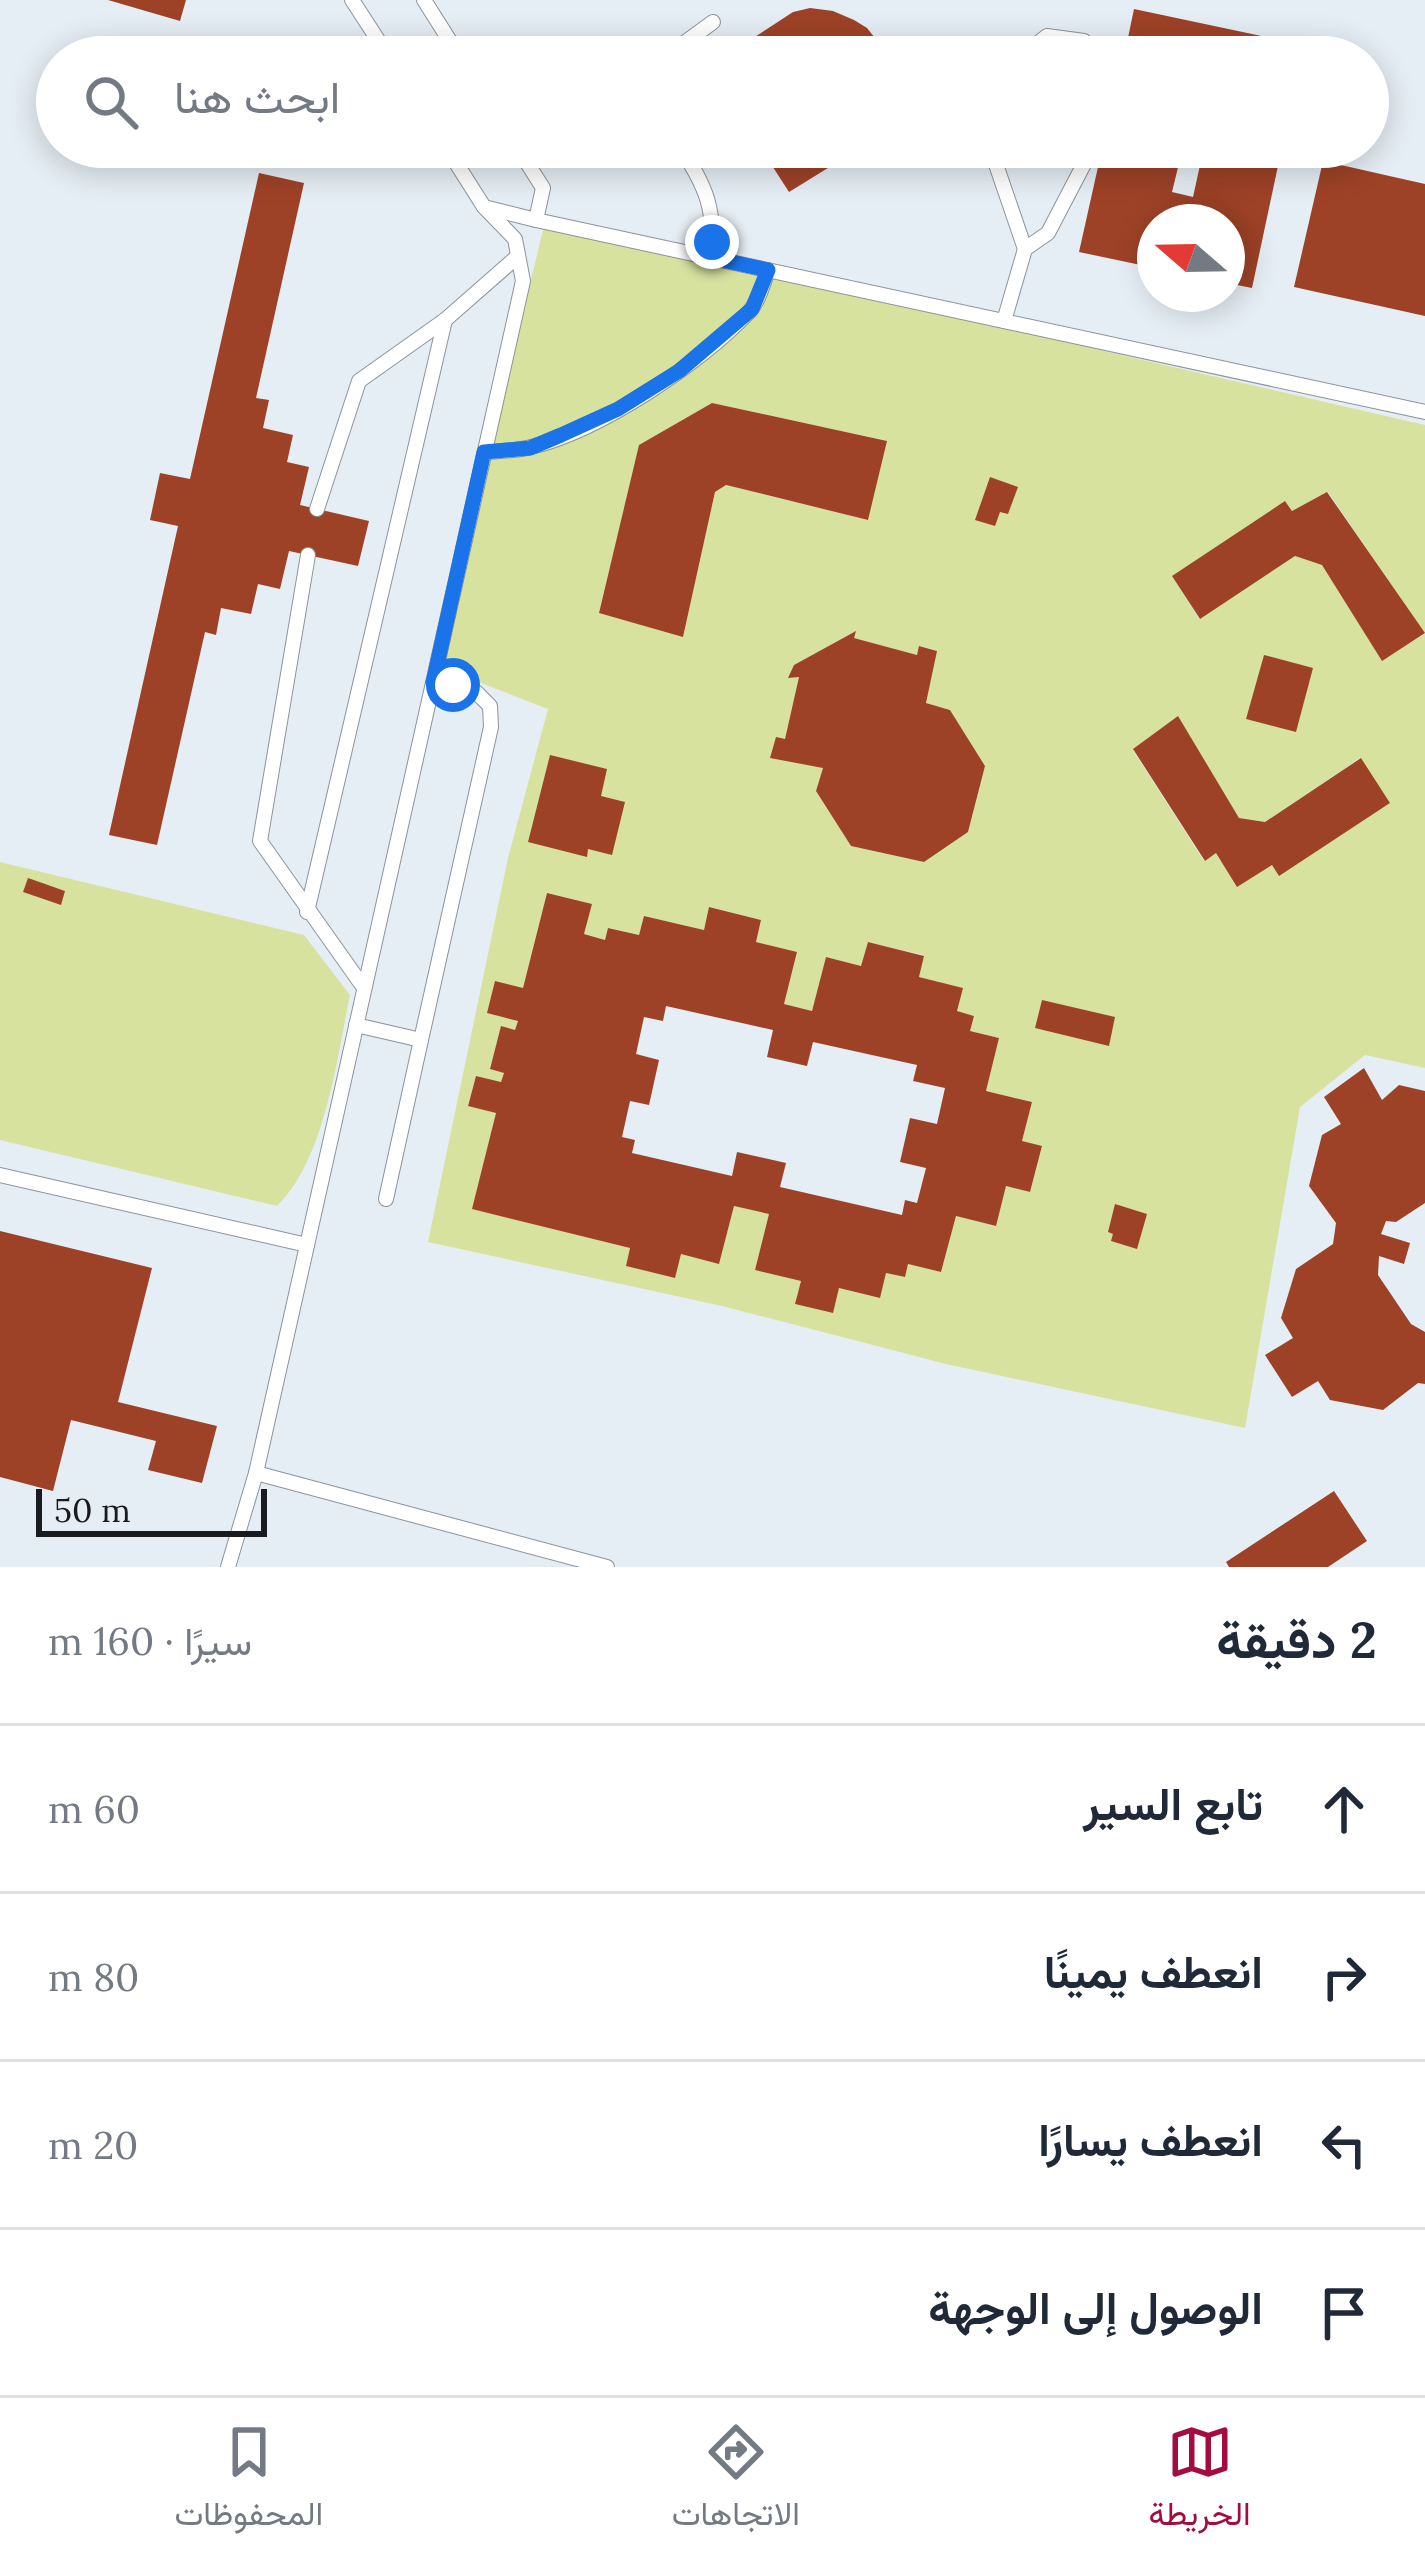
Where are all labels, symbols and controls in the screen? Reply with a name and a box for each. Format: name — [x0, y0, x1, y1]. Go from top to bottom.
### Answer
search box — [36, 36, 1389, 168]
text: ابحث هنا — [174, 68, 340, 125]
icon: search — [78, 69, 144, 135]
north arrow — [1137, 204, 1245, 312]
route end — [685, 215, 739, 269]
route start — [426, 658, 480, 712]
scale bar — [36, 1483, 267, 1536]
text: 50 m — [54, 1489, 131, 1531]
text: 2 دقيقة — [1216, 1607, 1377, 1672]
text: سيرًا · 160 m — [48, 1616, 252, 1666]
text: تابع السير — [1083, 1775, 1263, 1832]
icon: ahead — [1311, 1776, 1377, 1842]
text: 60 m — [48, 1784, 140, 1834]
text: انعطف يمينًا — [1044, 1943, 1263, 2000]
icon: right — [1311, 1944, 1377, 2010]
text: 80 m — [48, 1952, 139, 2002]
text: انعطف يسارًا — [1038, 2111, 1263, 2168]
icon: left — [1311, 2112, 1377, 2178]
text: 20 m — [48, 2120, 138, 2170]
text: الوصول إلى الوجهة — [928, 2279, 1263, 2336]
icon: arrive — [1311, 2280, 1377, 2346]
tab: المحفوظات — [174, 2419, 323, 2543]
tab: الاتجاهات — [672, 2419, 800, 2543]
tab: الخريطة — [1149, 2419, 1251, 2543]

